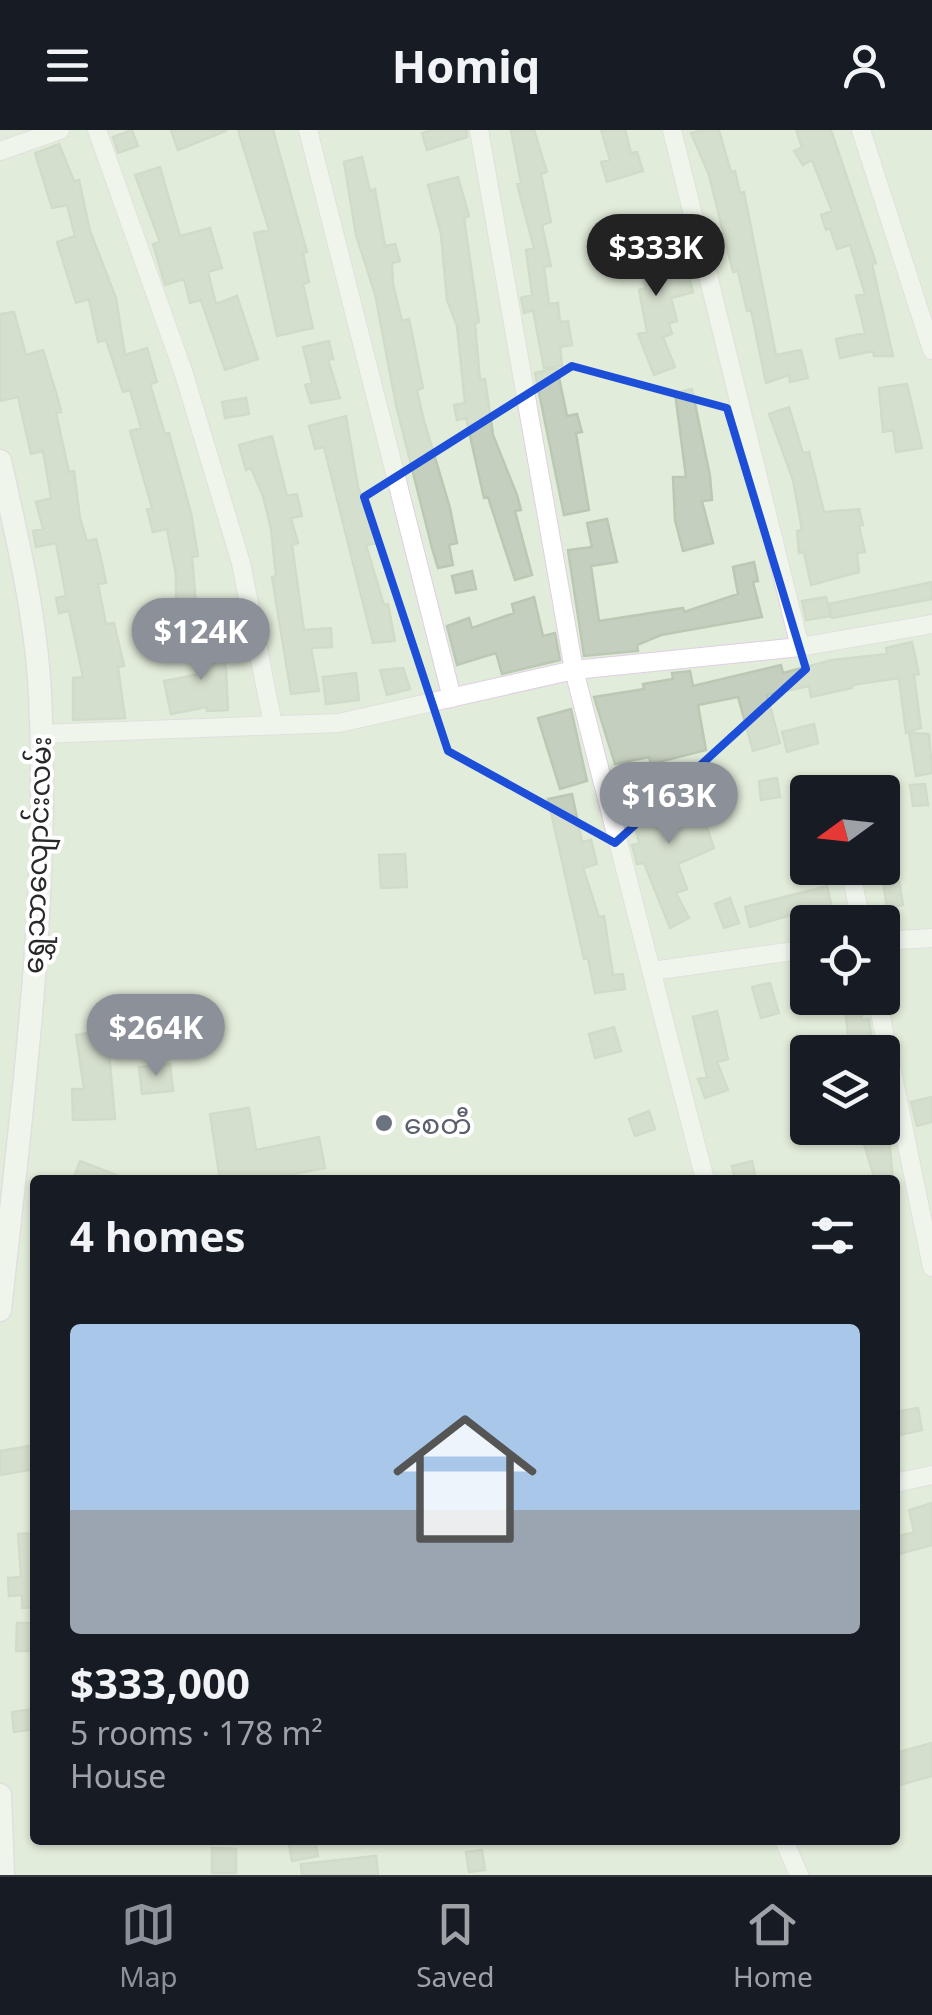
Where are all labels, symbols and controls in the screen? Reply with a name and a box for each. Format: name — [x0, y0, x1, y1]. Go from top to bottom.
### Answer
text: Homiq — [392, 35, 540, 96]
icon: menu — [40, 38, 95, 93]
icon: person — [837, 38, 892, 93]
pin: $333K — [586, 214, 726, 299]
text: $333K — [609, 225, 703, 268]
pin: $124K — [131, 598, 271, 683]
text: $124K — [154, 609, 248, 652]
street label: ရွှေသာလျောင်းလမ်း — [13, 736, 64, 975]
pin: $163K — [599, 762, 739, 847]
text: $163K — [622, 773, 716, 816]
north arrow — [790, 775, 900, 885]
map controls — [790, 775, 900, 1145]
button: locate — [790, 905, 900, 1015]
pin: $264K — [86, 994, 226, 1079]
text: $264K — [109, 1005, 203, 1048]
button: layers — [790, 1035, 900, 1145]
place label: စေတီ — [404, 1104, 472, 1142]
marker: စေတီ — [373, 1112, 395, 1134]
text: 4 homes — [70, 1207, 246, 1264]
icon: filters — [805, 1208, 860, 1263]
icon: home — [375, 1389, 555, 1569]
text: $333,000 — [70, 1654, 250, 1711]
text: 5 rooms · 178 m² — [70, 1711, 323, 1754]
text: House — [70, 1754, 166, 1797]
tab: Map — [119, 1897, 178, 1995]
tab: Saved — [416, 1897, 494, 1995]
tab: Home — [733, 1897, 813, 1995]

